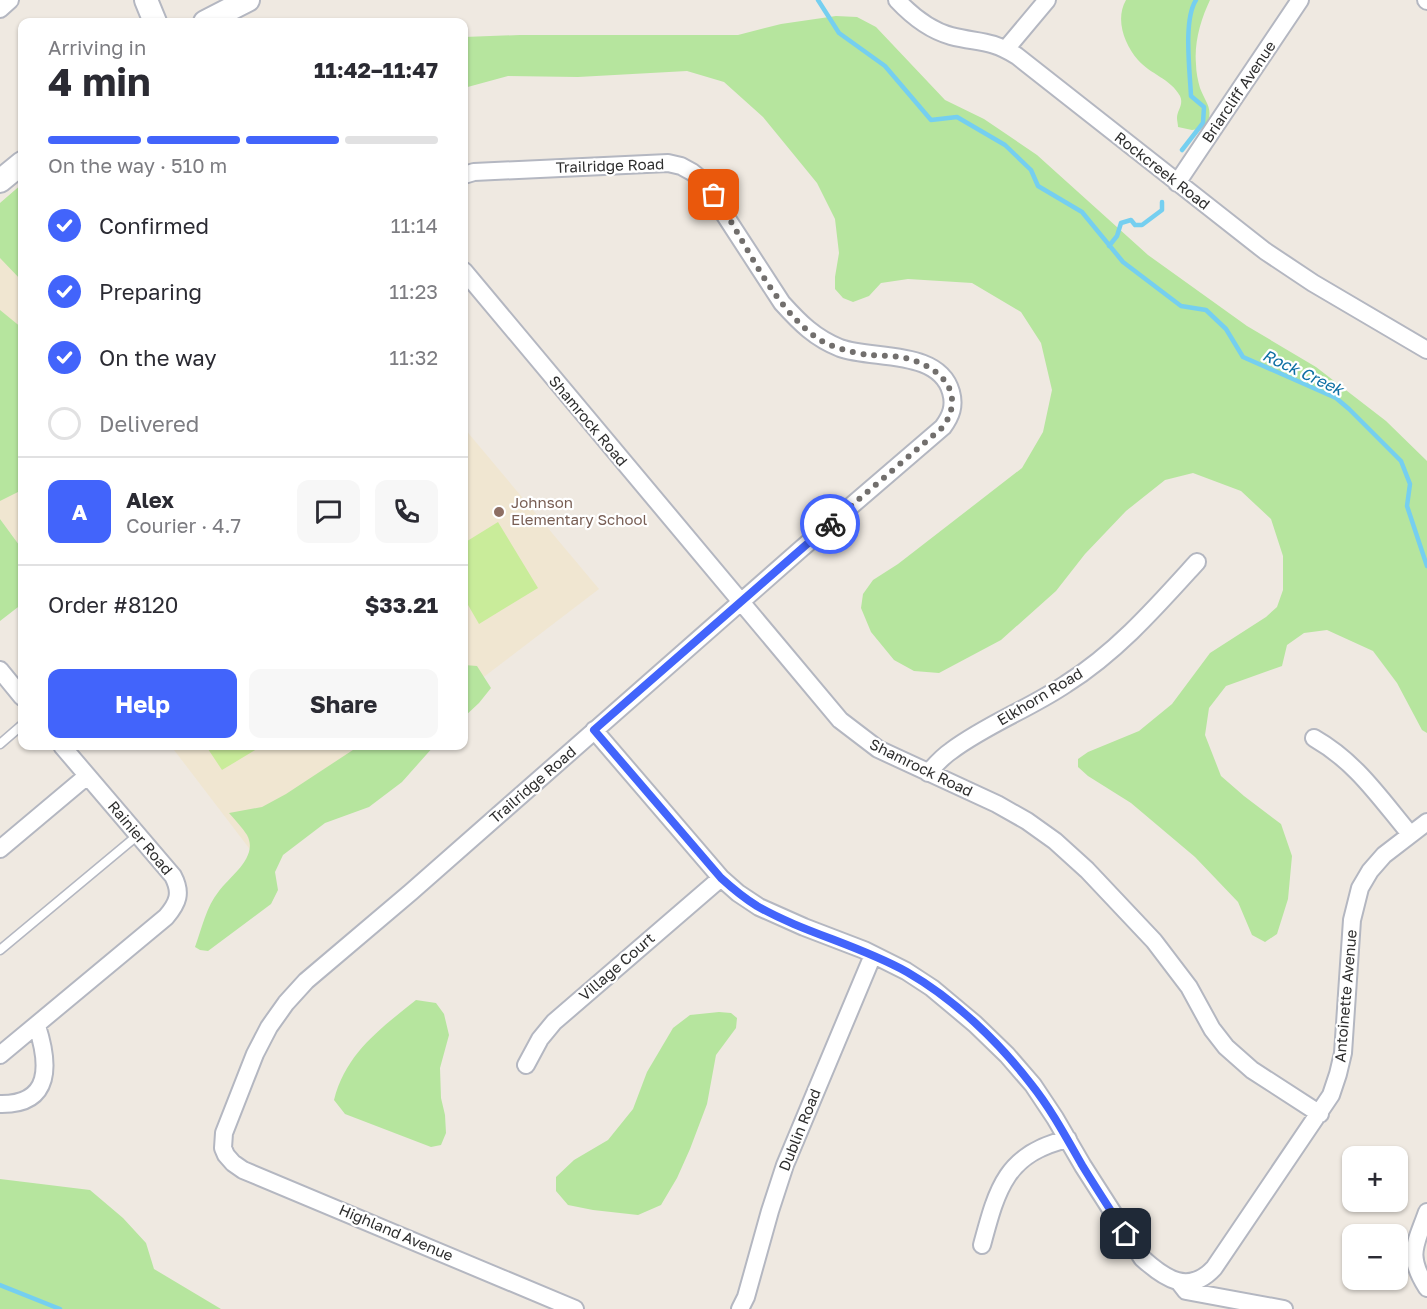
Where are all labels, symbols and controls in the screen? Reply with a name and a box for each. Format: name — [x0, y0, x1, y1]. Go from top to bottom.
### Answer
text: Arriving in — [48, 35, 146, 59]
street label: Briarcliff Avenue — [1197, 37, 1279, 146]
text: 11:42–11:47 — [314, 56, 438, 83]
text: 4 min — [48, 58, 151, 105]
street label: Rockcreek Road — [1112, 128, 1214, 213]
text: On the way · 510 m — [48, 153, 227, 177]
street label: Trailridge Road — [555, 154, 664, 176]
pin — [688, 169, 739, 220]
icon: bag — [697, 178, 730, 211]
icon: check — [48, 209, 81, 242]
text: Confirmed — [99, 212, 209, 239]
text: 11:14 — [391, 213, 438, 237]
icon: check — [48, 275, 81, 308]
text: Preparing — [99, 278, 202, 305]
text: 11:23 — [389, 279, 438, 303]
icon: check — [48, 341, 81, 374]
text: On the way — [99, 344, 217, 371]
text: 11:32 — [389, 345, 438, 369]
water label: Rock Creek — [1260, 345, 1348, 400]
street label: Shamrock Road — [546, 372, 632, 469]
text: Delivered — [99, 410, 199, 437]
button: chat — [297, 480, 360, 543]
button: phone — [375, 480, 438, 543]
text: Alex — [126, 486, 174, 513]
place label: Johnson Elementary School — [511, 493, 647, 528]
courier — [800, 494, 860, 554]
text: A — [72, 498, 87, 525]
marker: Johnson Elementary School — [492, 505, 506, 519]
icon: bike — [814, 508, 847, 541]
text: Courier · 4.7 — [126, 513, 241, 537]
text: Order #8120 — [48, 591, 178, 618]
text: $33.21 — [365, 591, 438, 618]
street label: Elkhorn Road — [994, 664, 1085, 729]
button: Help — [48, 669, 237, 738]
button: Share — [249, 669, 438, 738]
street label: Shamrock Road — [867, 734, 976, 800]
street label: Trailridge Road — [486, 742, 579, 827]
street label: Rainier Road — [105, 797, 177, 878]
street label: Antoinette Avenue — [1330, 928, 1360, 1063]
street label: Village Court — [575, 929, 658, 1004]
street label: Dublin Road — [774, 1086, 824, 1173]
map controls — [1342, 1146, 1408, 1290]
button: + — [1342, 1146, 1408, 1212]
street label: Highland Avenue — [337, 1200, 456, 1264]
pin — [1100, 1208, 1151, 1259]
icon: home — [1109, 1217, 1142, 1250]
button: − — [1342, 1224, 1408, 1290]

